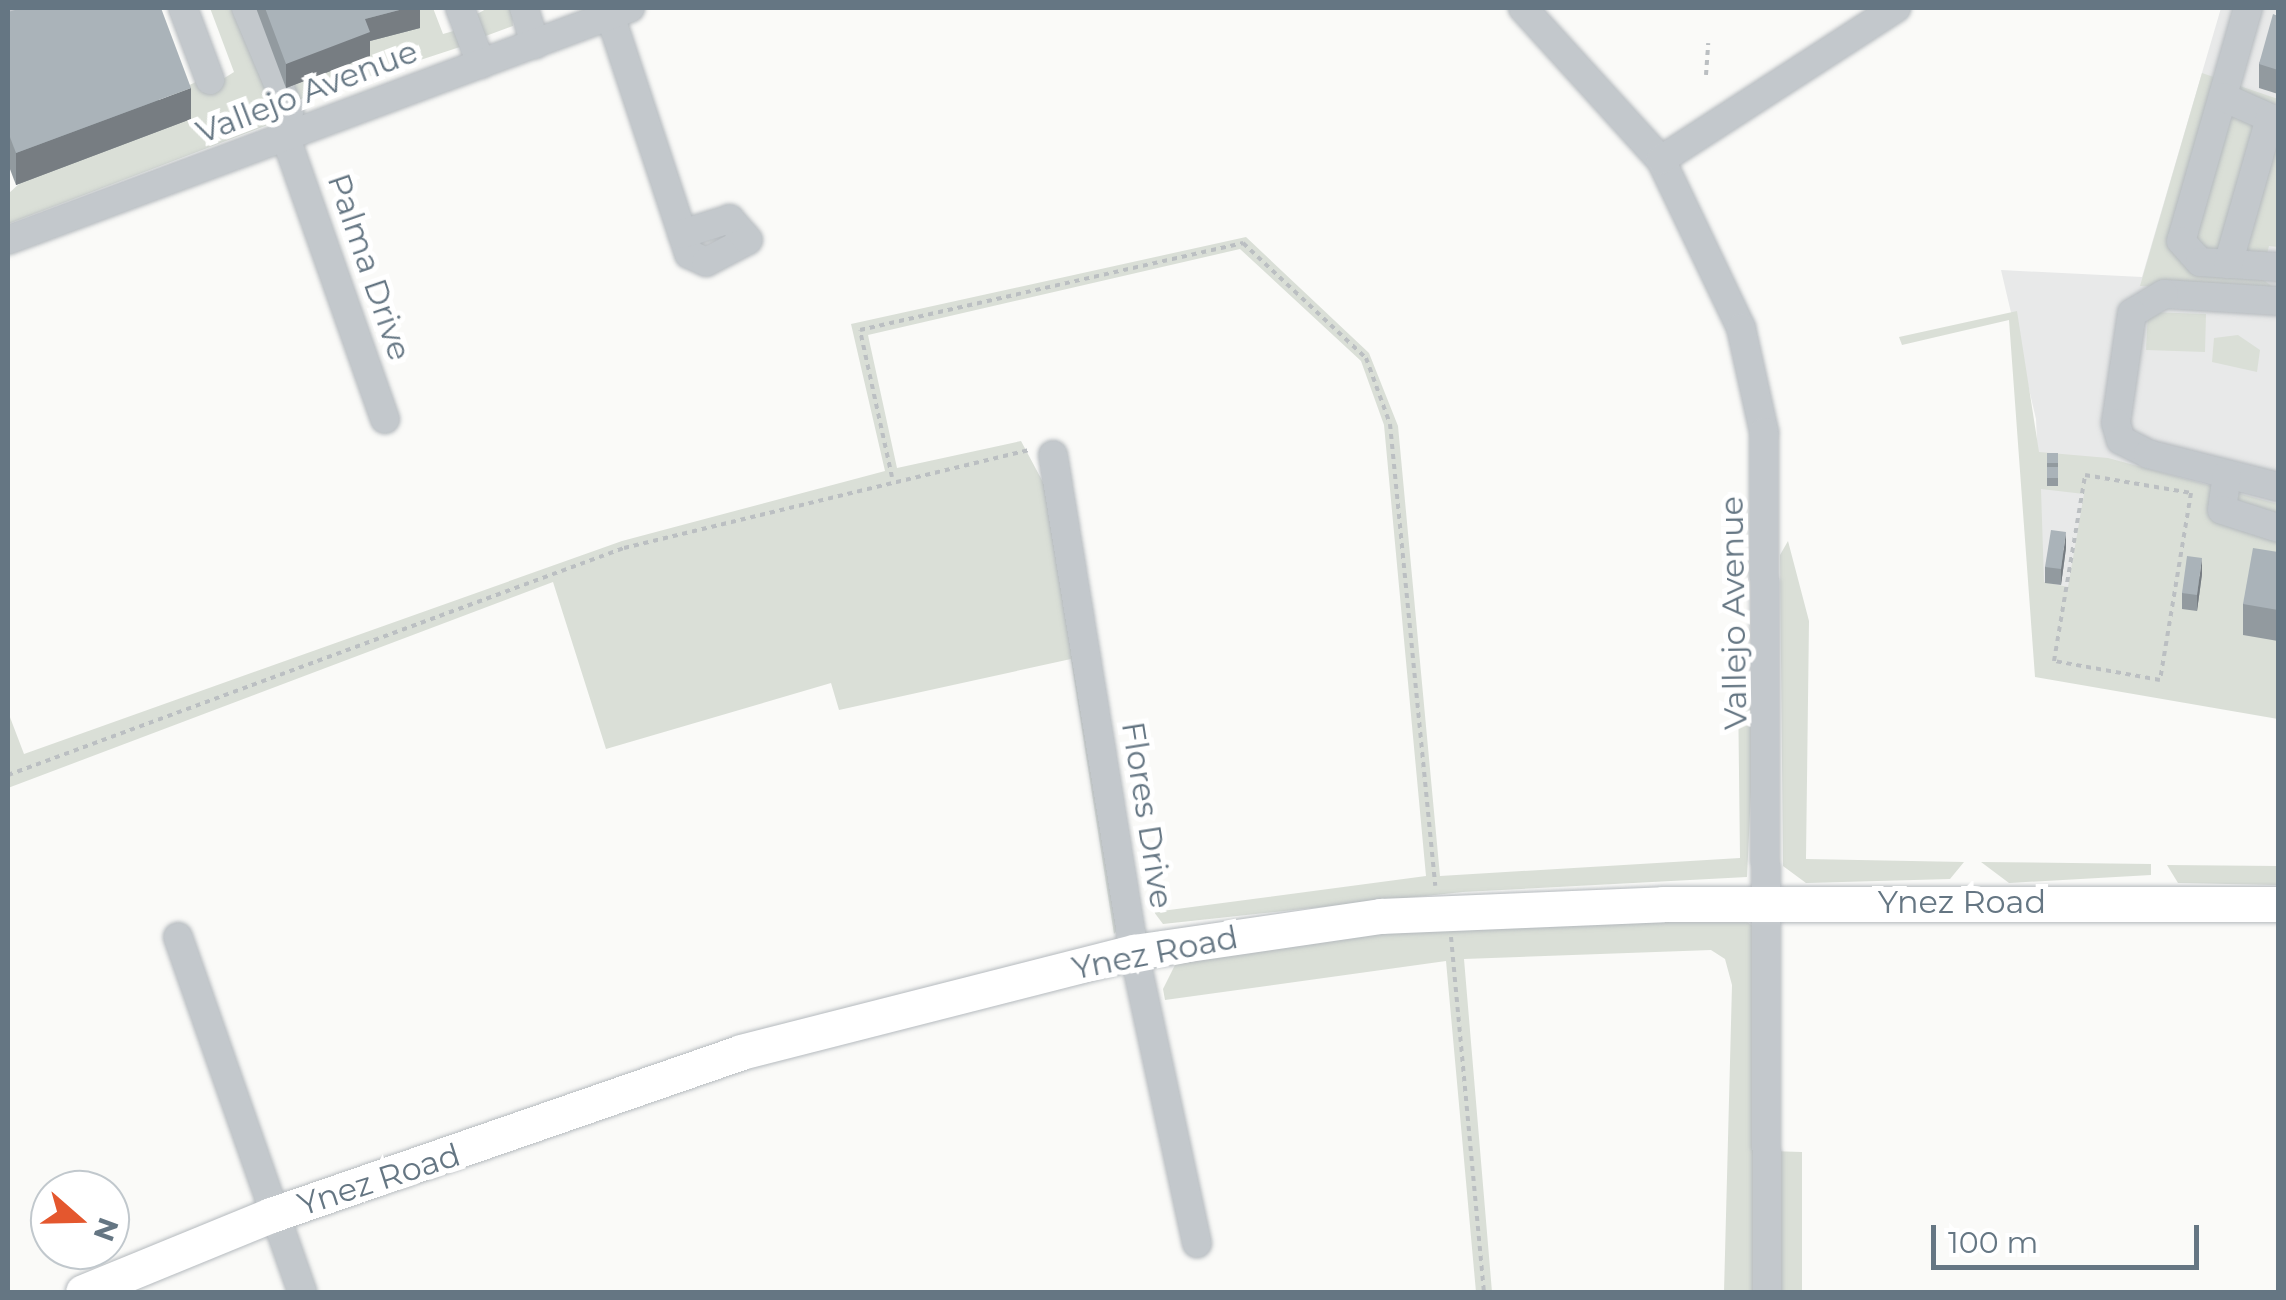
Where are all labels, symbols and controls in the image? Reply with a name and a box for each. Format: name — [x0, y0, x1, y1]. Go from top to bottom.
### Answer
street label: Vallejo Avenue — [191, 32, 423, 152]
street label: Palma Drive — [319, 169, 419, 365]
street label: Vallejo Avenue — [1713, 496, 1755, 730]
street label: Flores Drive — [1113, 719, 1181, 911]
street label: Ynez Road — [1878, 883, 2046, 921]
street label: Ynez Road — [1069, 918, 1241, 988]
street label: Ynez Road — [293, 1136, 465, 1224]
north arrow — [30, 1170, 130, 1270]
scale bar — [1936, 1205, 2204, 1267]
text: N — [86, 1213, 126, 1246]
text: 100 m — [1948, 1224, 2038, 1261]

